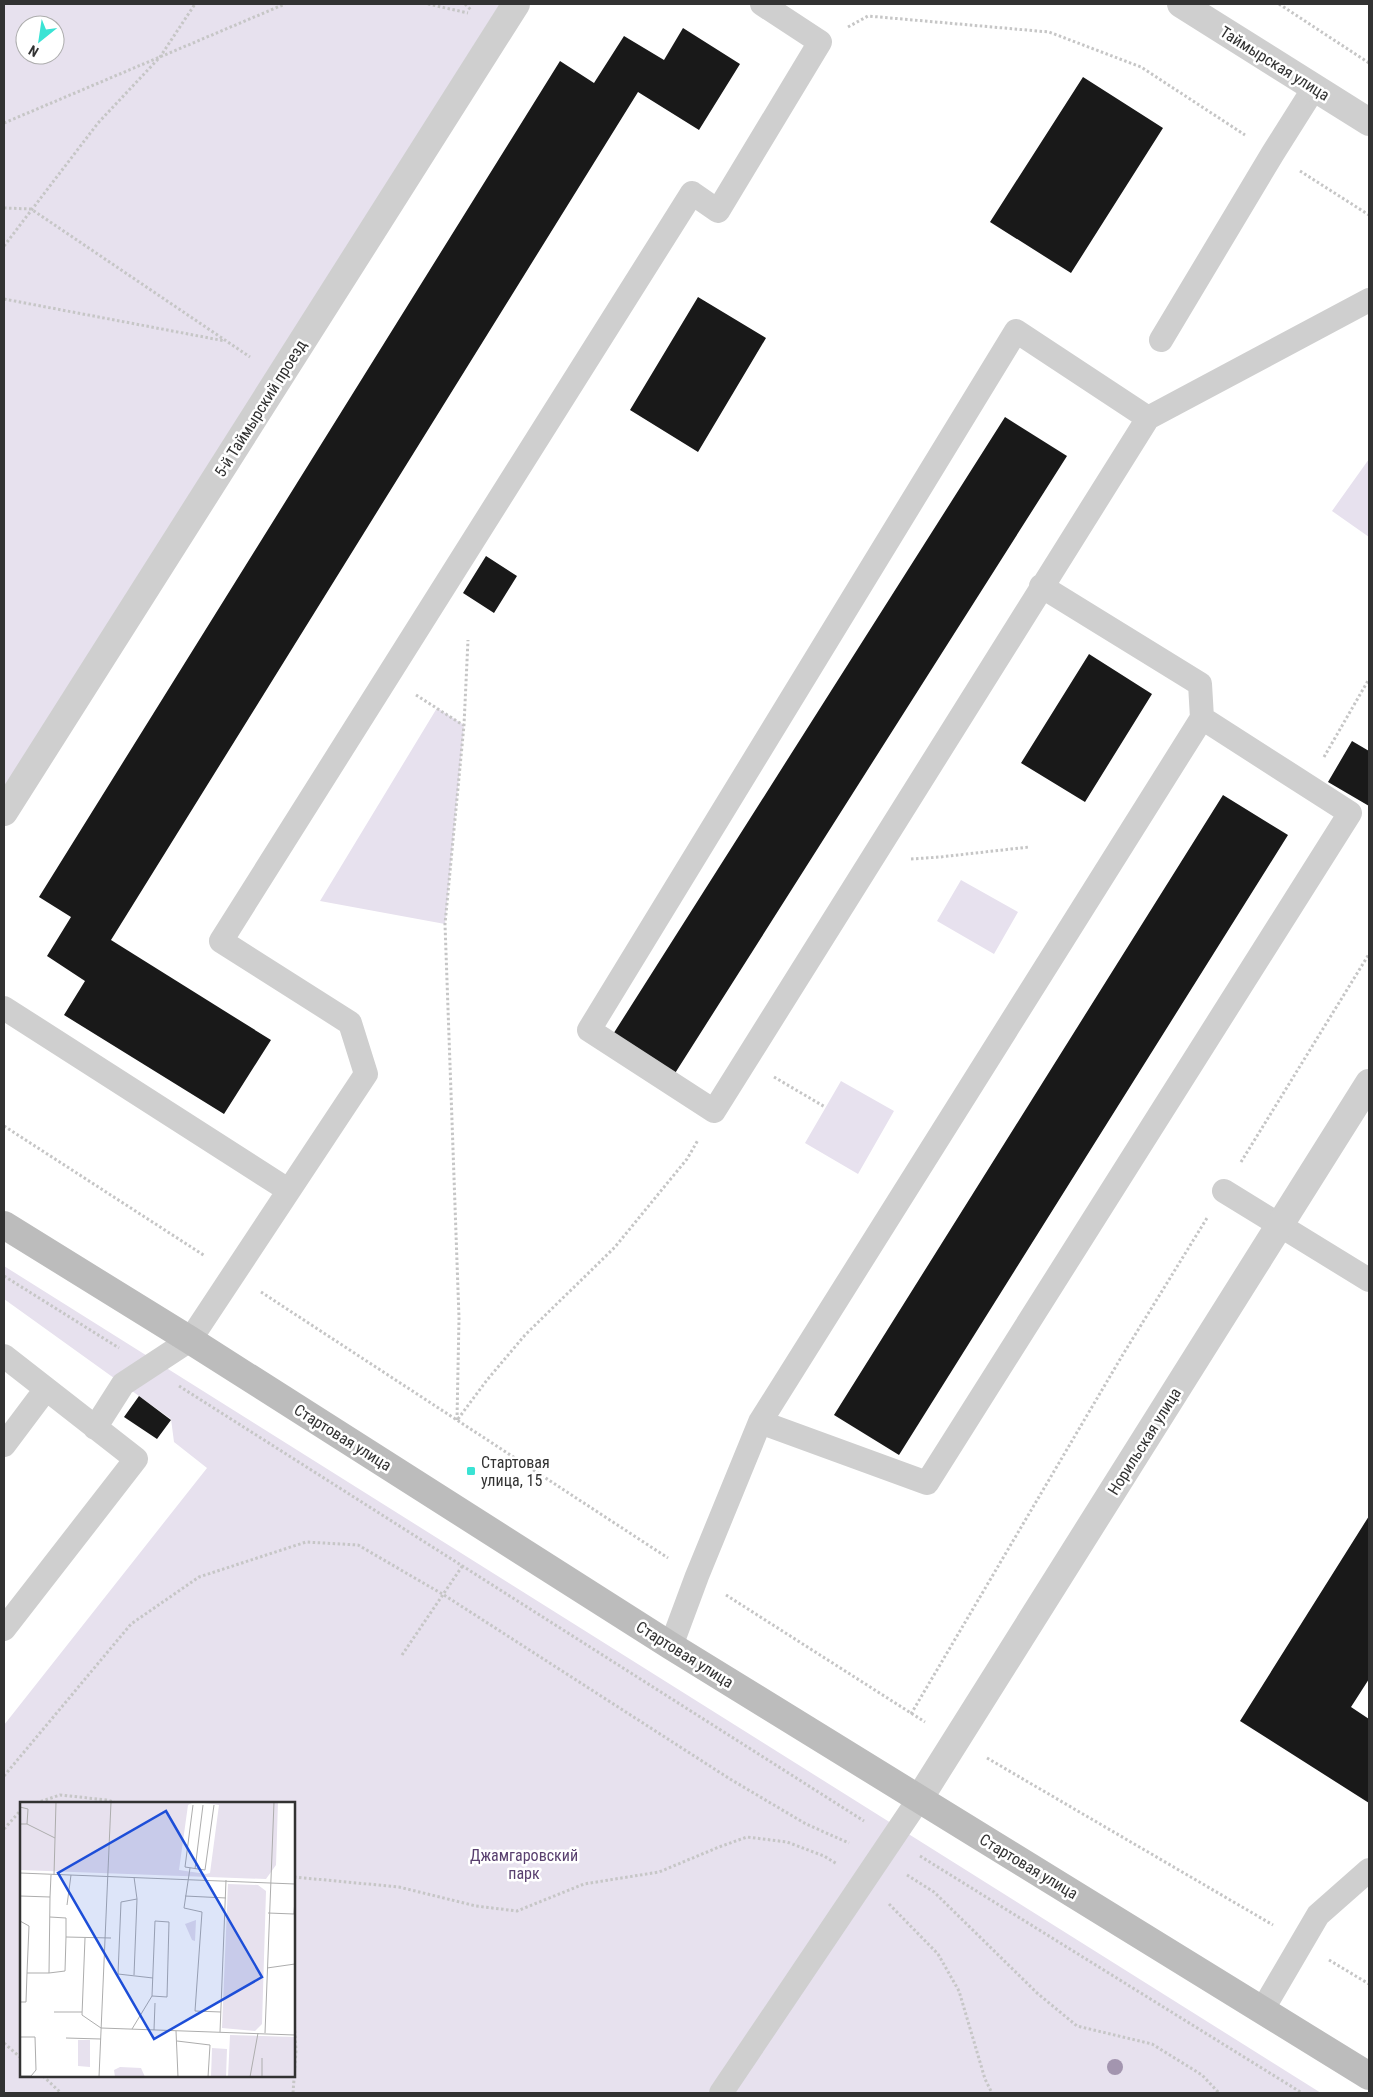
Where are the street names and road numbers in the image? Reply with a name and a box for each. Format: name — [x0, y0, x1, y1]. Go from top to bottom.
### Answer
street label: Таймырская улица — [1217, 22, 1333, 105]
street label: 5-й Таймырский проезд — [210, 336, 311, 480]
street label: Норильская улица — [1104, 1384, 1185, 1498]
street label: Стартовая улица — [291, 1400, 395, 1475]
street label: Стартовая улица — [633, 1617, 737, 1692]
street label: Стартовая улица — [976, 1830, 1081, 1903]

